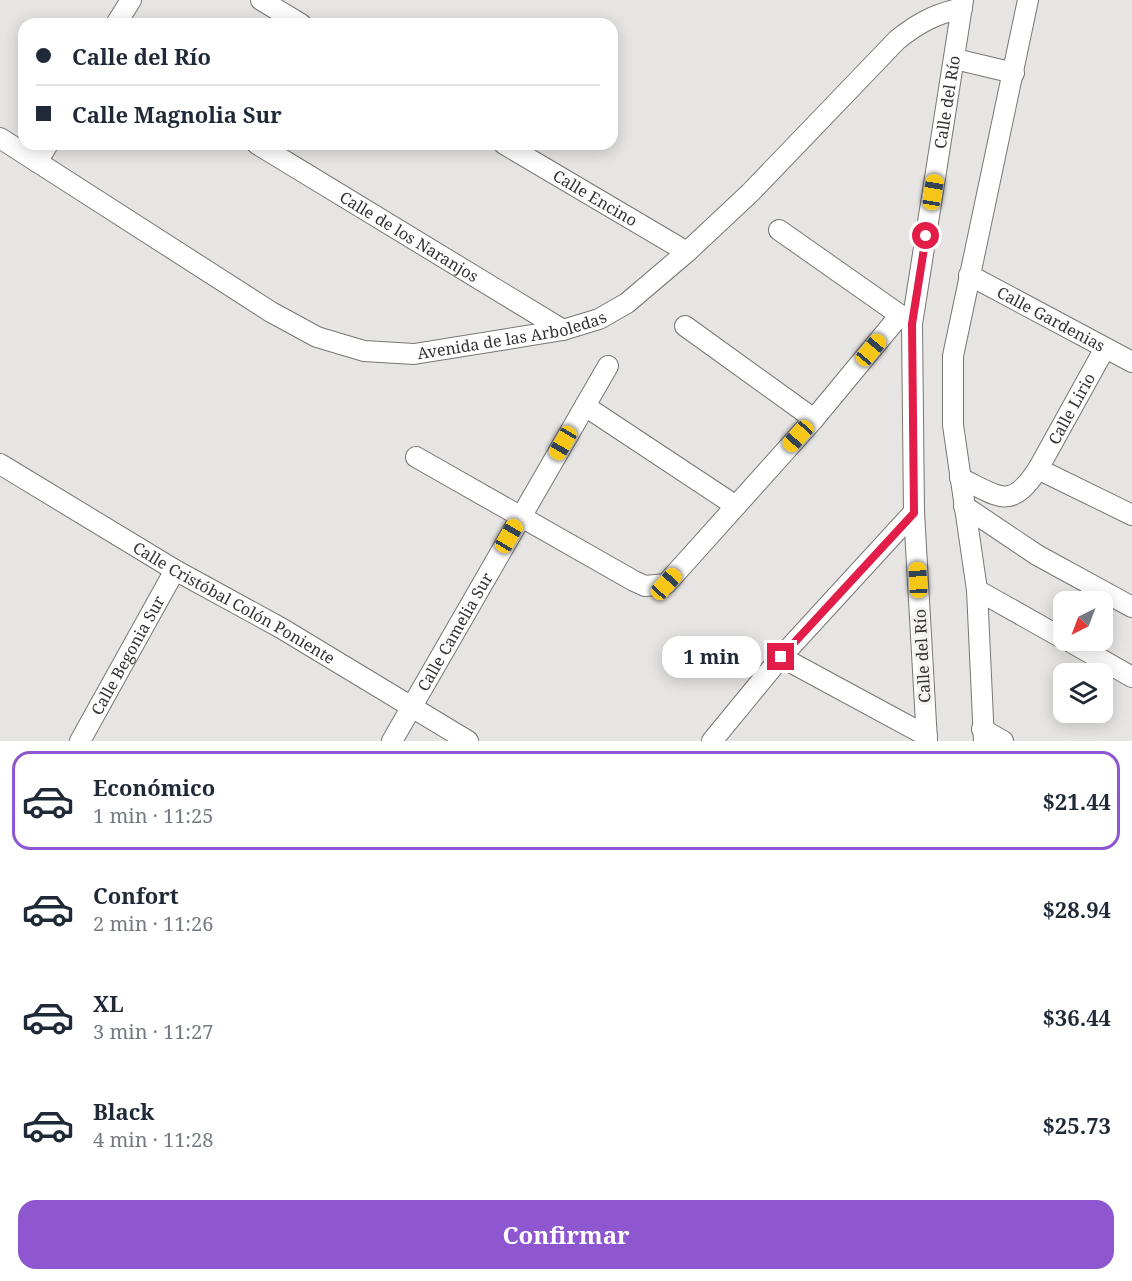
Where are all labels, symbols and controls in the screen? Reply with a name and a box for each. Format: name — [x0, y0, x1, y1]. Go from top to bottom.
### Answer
text: Calle del Río — [72, 41, 211, 71]
street label: Calle del Río — [929, 54, 965, 150]
text: Calle Magnolia Sur — [72, 99, 282, 129]
street label: Calle Encino — [549, 164, 642, 231]
car — [921, 173, 945, 211]
street label: Calle de los Naranjos — [336, 186, 483, 287]
route start — [912, 222, 939, 249]
street label: Calle Gardenias — [993, 281, 1109, 357]
street label: Avenida de las Arboledas — [416, 306, 610, 364]
car — [853, 330, 889, 370]
street label: Calle Lirio — [1043, 369, 1100, 448]
car — [779, 417, 817, 455]
car — [546, 423, 580, 463]
car — [492, 516, 526, 556]
street label: Calle Cristóbal Colón Poniente — [129, 536, 339, 669]
car — [908, 562, 928, 598]
car — [647, 565, 685, 603]
street label: Calle Camelia Sur — [412, 568, 498, 695]
street label: Calle Begonia Sur — [86, 591, 170, 719]
north arrow — [1053, 591, 1113, 651]
map controls — [1053, 591, 1113, 723]
street label: Calle del Río — [909, 609, 935, 703]
callout: 1 min — [661, 636, 760, 678]
text: 1 min — [683, 643, 740, 670]
route end — [767, 643, 794, 670]
button: layers — [1053, 663, 1113, 723]
text: Económico — [93, 772, 215, 802]
icon: car — [21, 774, 75, 828]
text: $21.44 — [1042, 786, 1111, 816]
text: 1 min · 11:25 — [93, 802, 213, 829]
text: Confort — [93, 880, 179, 910]
icon: car — [21, 882, 75, 936]
text: $28.94 — [1042, 894, 1111, 924]
text: 2 min · 11:26 — [93, 910, 213, 937]
text: XL — [93, 988, 124, 1018]
icon: car — [21, 990, 75, 1044]
text: $36.44 — [1042, 1002, 1111, 1032]
text: 3 min · 11:27 — [93, 1018, 213, 1045]
text: Black — [93, 1096, 154, 1126]
icon: car — [21, 1098, 75, 1152]
text: $25.73 — [1042, 1110, 1111, 1140]
text: 4 min · 11:28 — [93, 1126, 213, 1153]
button: Confirmar — [18, 1200, 1114, 1269]

